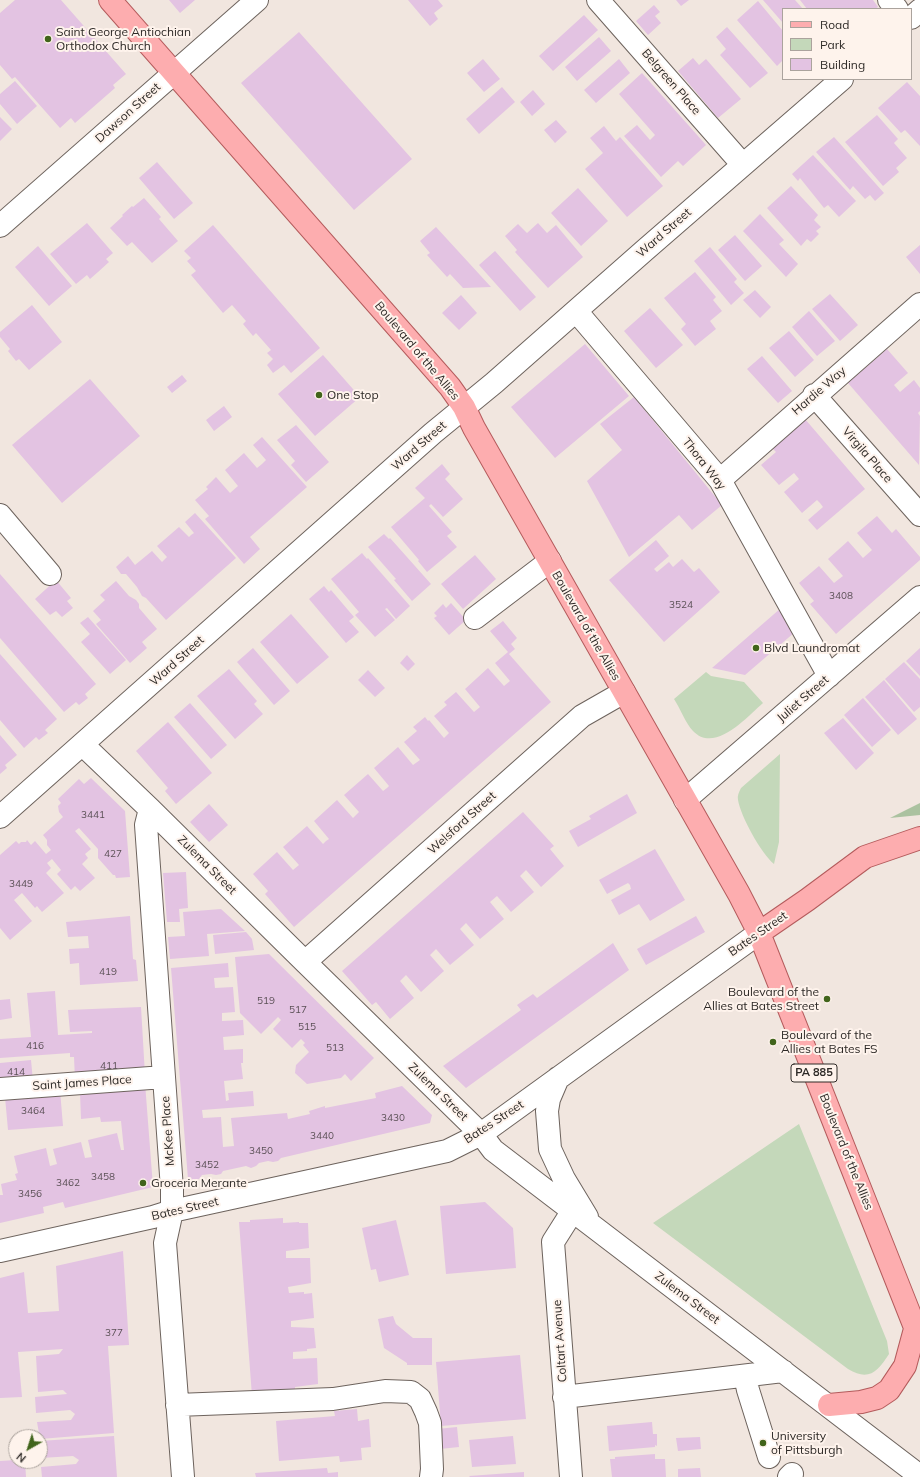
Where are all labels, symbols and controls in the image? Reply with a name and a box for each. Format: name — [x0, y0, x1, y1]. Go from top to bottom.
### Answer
legend — [782, 8, 912, 80]
text: Road — [820, 17, 849, 32]
place label: Saint George Antiochian Orthodox Church — [56, 25, 191, 53]
marker: Saint George Antiochian Orthodox Church — [43, 34, 53, 44]
text: Park — [820, 37, 845, 52]
street label: Belgreen Place — [639, 46, 703, 118]
text: Building — [820, 57, 865, 72]
street label: Dawson Street — [93, 80, 163, 146]
street label: Ward Street — [634, 205, 694, 261]
street label: Boulevard of the Allies — [372, 299, 462, 403]
street label: Hardie Way — [789, 364, 849, 418]
place label: One Stop — [327, 388, 379, 402]
marker: One Stop — [314, 390, 324, 400]
street label: Ward Street — [389, 418, 449, 474]
street label: Virgila Place — [839, 424, 895, 486]
street label: Thora Way — [679, 435, 729, 493]
street label: Boulevard of the Allies — [549, 569, 623, 683]
house number: 3408 — [829, 590, 853, 602]
house number: 3524 — [669, 599, 693, 611]
street label: Ward Street — [147, 633, 207, 689]
place label: Blvd Laundromat — [764, 641, 860, 655]
marker: Blvd Laundromat — [751, 643, 761, 653]
street label: Juliet Street — [774, 673, 832, 725]
street label: Welsford Street — [425, 789, 499, 857]
house number: 3441 — [81, 809, 105, 821]
street label: Zulema Street — [175, 833, 239, 897]
house number: 427 — [104, 848, 122, 860]
house number: 3449 — [9, 878, 33, 890]
street label: Bates Street — [726, 909, 790, 959]
house number: 419 — [99, 966, 117, 978]
place label: Boulevard of the Allies at Bates Street — [703, 985, 819, 1013]
marker: Boulevard of the Allies at Bates Street — [822, 994, 832, 1004]
house number: 519 — [257, 995, 275, 1007]
house number: 517 — [289, 1004, 307, 1016]
house number: 515 — [298, 1021, 316, 1033]
place label: Boulevard of the Allies at Bates FS — [781, 1028, 878, 1056]
marker: Boulevard of the Allies at Bates FS — [768, 1037, 778, 1047]
house number: 416 — [26, 1040, 44, 1052]
house number: 513 — [326, 1042, 344, 1054]
house number: 411 — [100, 1060, 118, 1072]
street label: Zulema Street — [405, 1060, 471, 1124]
road number: PA 885 — [791, 1064, 837, 1082]
house number: 414 — [7, 1066, 25, 1078]
street label: Saint James Place — [32, 1072, 132, 1094]
street label: Boulevard of the Allies — [816, 1092, 876, 1212]
street label: McKee Place — [158, 1096, 178, 1166]
street label: Bates Street — [461, 1097, 527, 1147]
house number: 3464 — [21, 1105, 45, 1117]
house number: 3430 — [381, 1112, 405, 1124]
house number: 3440 — [310, 1130, 334, 1142]
house number: 3450 — [249, 1145, 273, 1157]
house number: 3452 — [195, 1159, 219, 1171]
house number: 3458 — [91, 1171, 115, 1183]
place label: Groceria Merante — [151, 1176, 247, 1190]
house number: 3462 — [56, 1177, 80, 1189]
marker: Groceria Merante — [138, 1178, 148, 1188]
house number: 3456 — [18, 1188, 42, 1200]
street label: Bates Street — [150, 1194, 220, 1224]
street label: Zulema Street — [652, 1269, 722, 1327]
street label: Coltart Avenue — [550, 1299, 570, 1383]
house number: 377 — [105, 1327, 123, 1339]
north arrow — [8, 1429, 48, 1469]
place label: University of Pittsburgh — [771, 1429, 843, 1457]
marker: University of Pittsburgh — [758, 1438, 768, 1448]
text: N — [13, 1449, 29, 1466]

